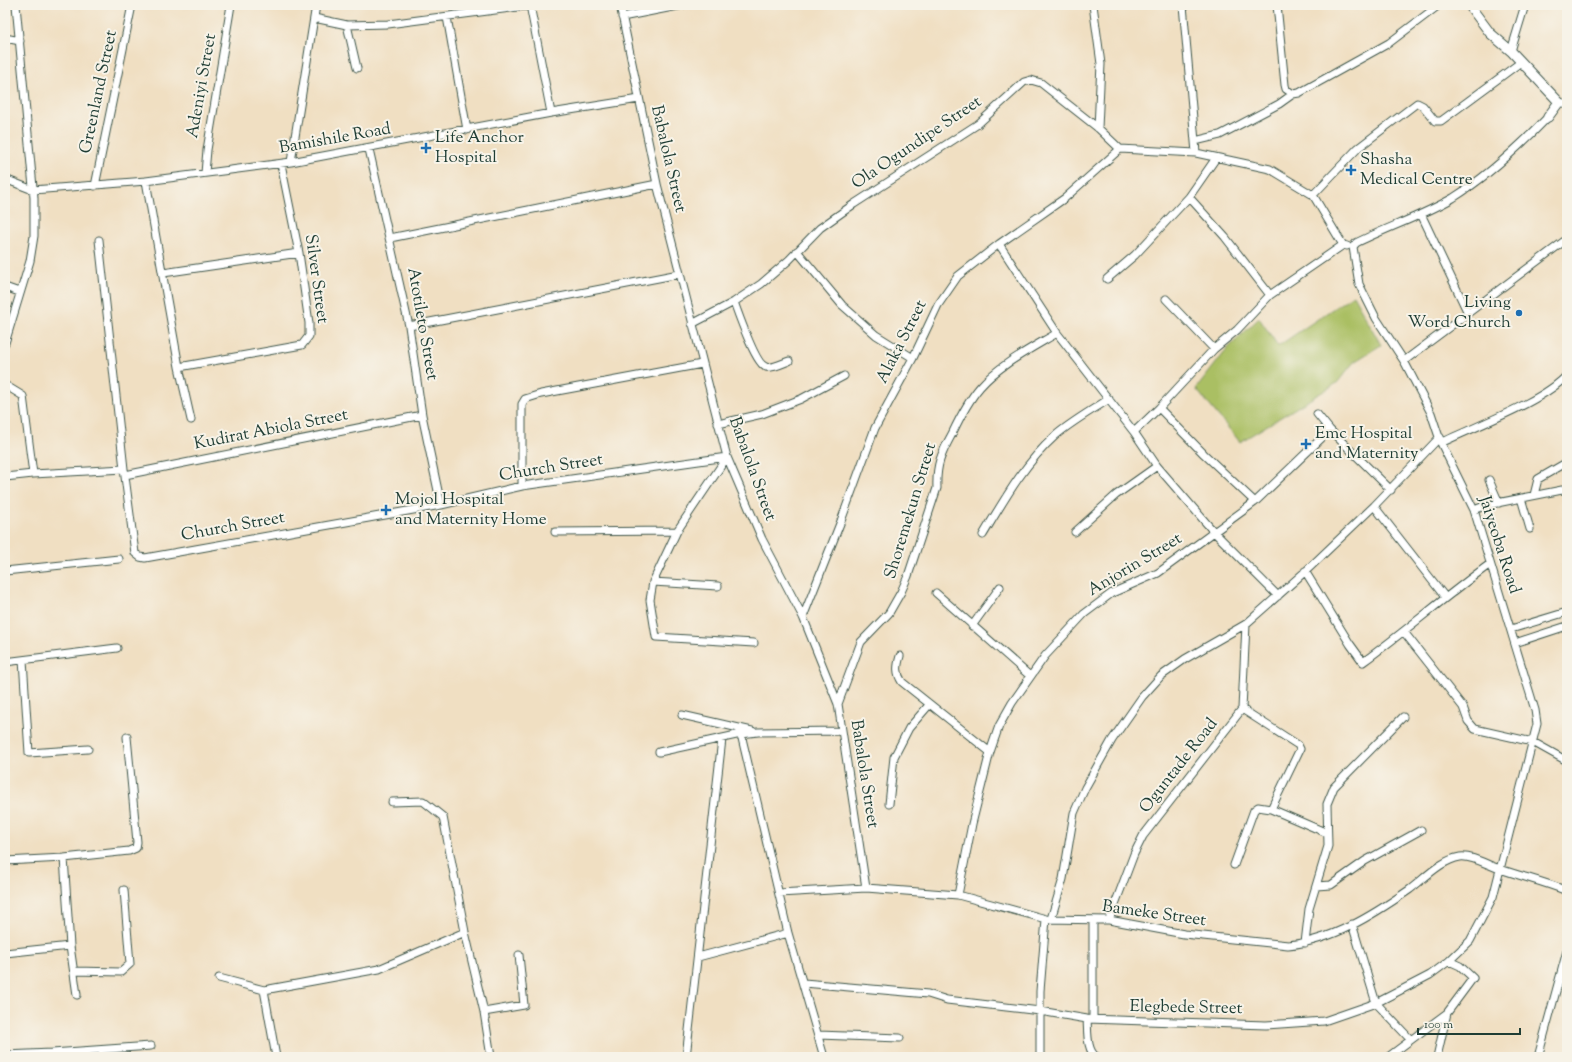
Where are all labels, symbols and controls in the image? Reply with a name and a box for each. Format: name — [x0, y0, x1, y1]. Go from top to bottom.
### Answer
street label: Greenland Street — [74, 28, 124, 156]
street label: Adeniyi Street — [181, 32, 223, 140]
street label: Ola Ogundipe Street — [847, 90, 987, 196]
street label: Babalola Street — [644, 103, 692, 215]
street label: Bamishile Road — [277, 117, 393, 161]
place label: Life Anchor Hospital — [435, 126, 525, 170]
marker: Life Anchor Hospital — [420, 142, 432, 154]
place label: Shasha Medical Centre — [1360, 148, 1473, 192]
marker: Shasha Medical Centre — [1345, 164, 1357, 176]
street label: Silver Street — [298, 233, 334, 325]
street label: Atotileto Street — [400, 266, 444, 383]
place label: Living Word Church — [1408, 291, 1511, 335]
street label: Alaka Street — [871, 296, 933, 388]
marker: Living Word Church — [1514, 308, 1524, 318]
street label: Kudirat Abiola Street — [192, 403, 350, 457]
street label: Babalola Street — [722, 413, 782, 525]
place label: Emc Hospital and Maternity — [1315, 422, 1419, 466]
marker: Emc Hospital and Maternity — [1300, 438, 1312, 450]
street label: Shoremekun Street — [879, 440, 943, 582]
street label: Church Street — [497, 448, 605, 488]
place label: Mojol Hospital and Maternity Home — [395, 488, 547, 532]
street label: Jaiyeoba Road — [1472, 492, 1526, 597]
marker: Mojol Hospital and Maternity Home — [380, 504, 392, 516]
street label: Church Street — [179, 506, 287, 548]
street label: Anjorin Street — [1083, 527, 1187, 603]
street label: Oguntade Road — [1134, 713, 1224, 819]
street label: Babalola Street — [844, 718, 884, 830]
street label: Bameke Street — [1101, 895, 1208, 933]
street label: Elegbede Street — [1129, 995, 1243, 1021]
scale bar — [1418, 1010, 1520, 1036]
text: 100 m — [1424, 1016, 1453, 1034]

